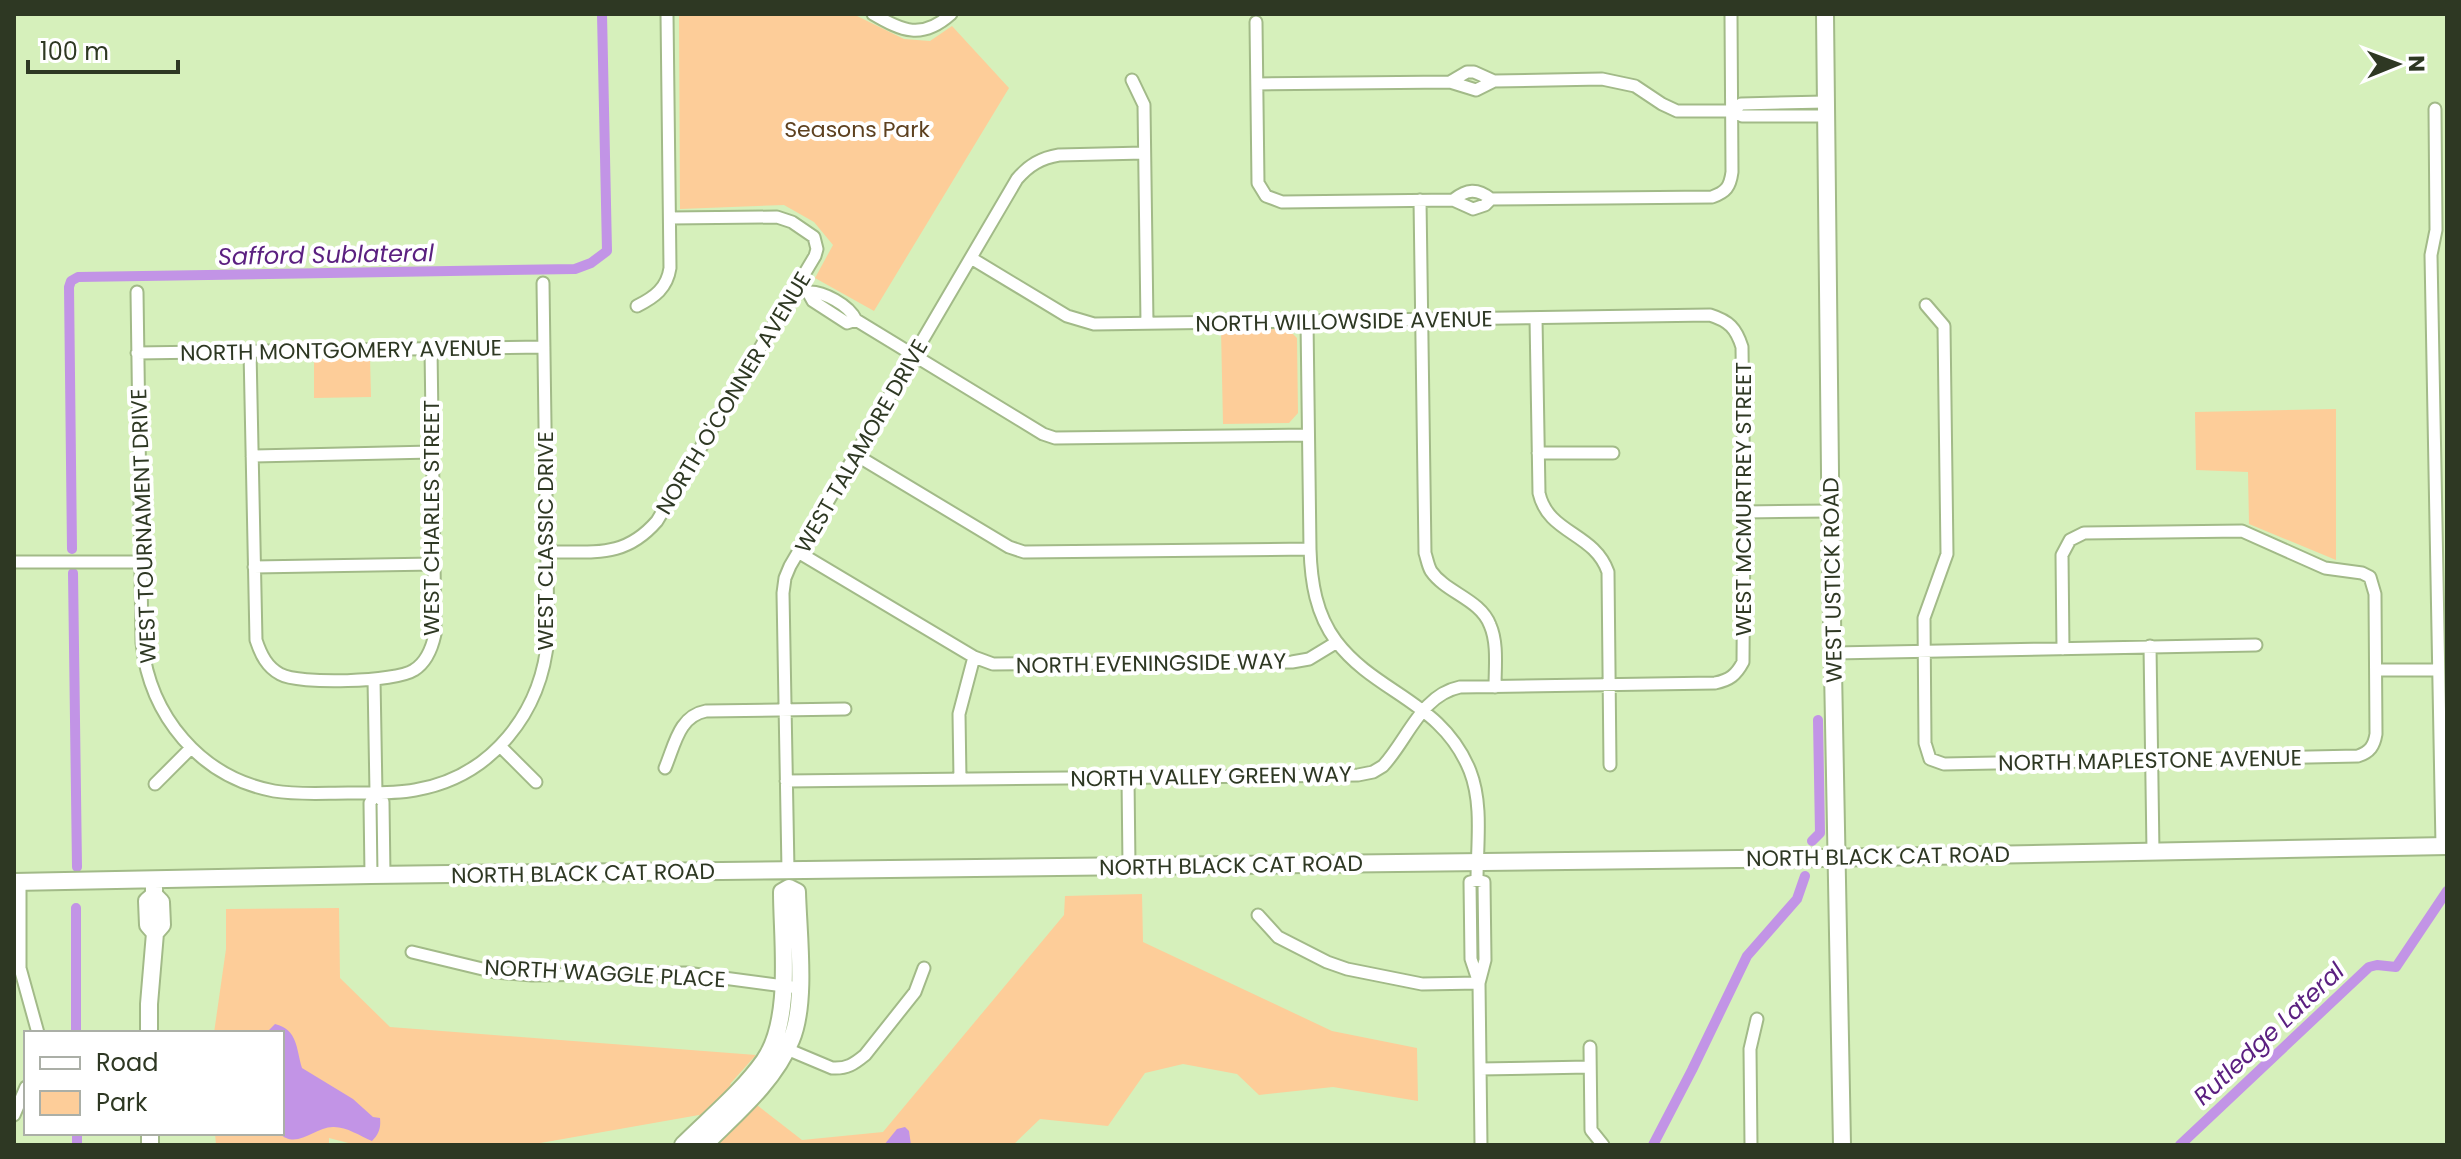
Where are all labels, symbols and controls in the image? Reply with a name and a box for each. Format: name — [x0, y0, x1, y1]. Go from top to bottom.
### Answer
scale bar — [28, 24, 178, 74]
north arrow — [2357, 24, 2437, 104]
text: 100 m — [40, 35, 109, 68]
text: N — [2401, 55, 2432, 72]
park label: Seasons Park — [784, 114, 930, 145]
water label: Safford Sublateral — [218, 236, 434, 273]
street label: NORTH O'CONNER AVENUE — [648, 266, 818, 521]
street label: NORTH WILLOWSIDE AVENUE — [1195, 303, 1493, 340]
street label: NORTH MONTGOMERY AVENUE — [180, 332, 502, 369]
street label: WEST TALAMORE DRIVE — [788, 334, 935, 559]
street label: WEST MCMURTREY STREET — [1728, 362, 1759, 636]
street label: WEST TOURNAMENT DRIVE — [123, 388, 164, 664]
street label: WEST CHARLES STREET — [416, 400, 447, 636]
street label: WEST CLASSIC DRIVE — [530, 431, 561, 651]
street label: WEST USTICK ROAD — [1815, 477, 1850, 683]
street label: NORTH EVENINGSIDE WAY — [1016, 646, 1287, 681]
street label: NORTH MAPLESTONE AVENUE — [1998, 742, 2302, 779]
street label: NORTH VALLEY GREEN WAY — [1070, 759, 1352, 794]
street label: NORTH BLACK CAT ROAD — [1746, 839, 2010, 874]
street label: NORTH BLACK CAT ROAD — [1099, 848, 1363, 883]
street label: NORTH BLACK CAT ROAD — [451, 856, 715, 891]
street label: NORTH WAGGLE PLACE — [483, 952, 726, 995]
water label: Rutledge Lateral — [2186, 955, 2351, 1112]
legend — [24, 1031, 284, 1135]
text: Road — [96, 1046, 158, 1079]
text: Park — [96, 1086, 148, 1119]

